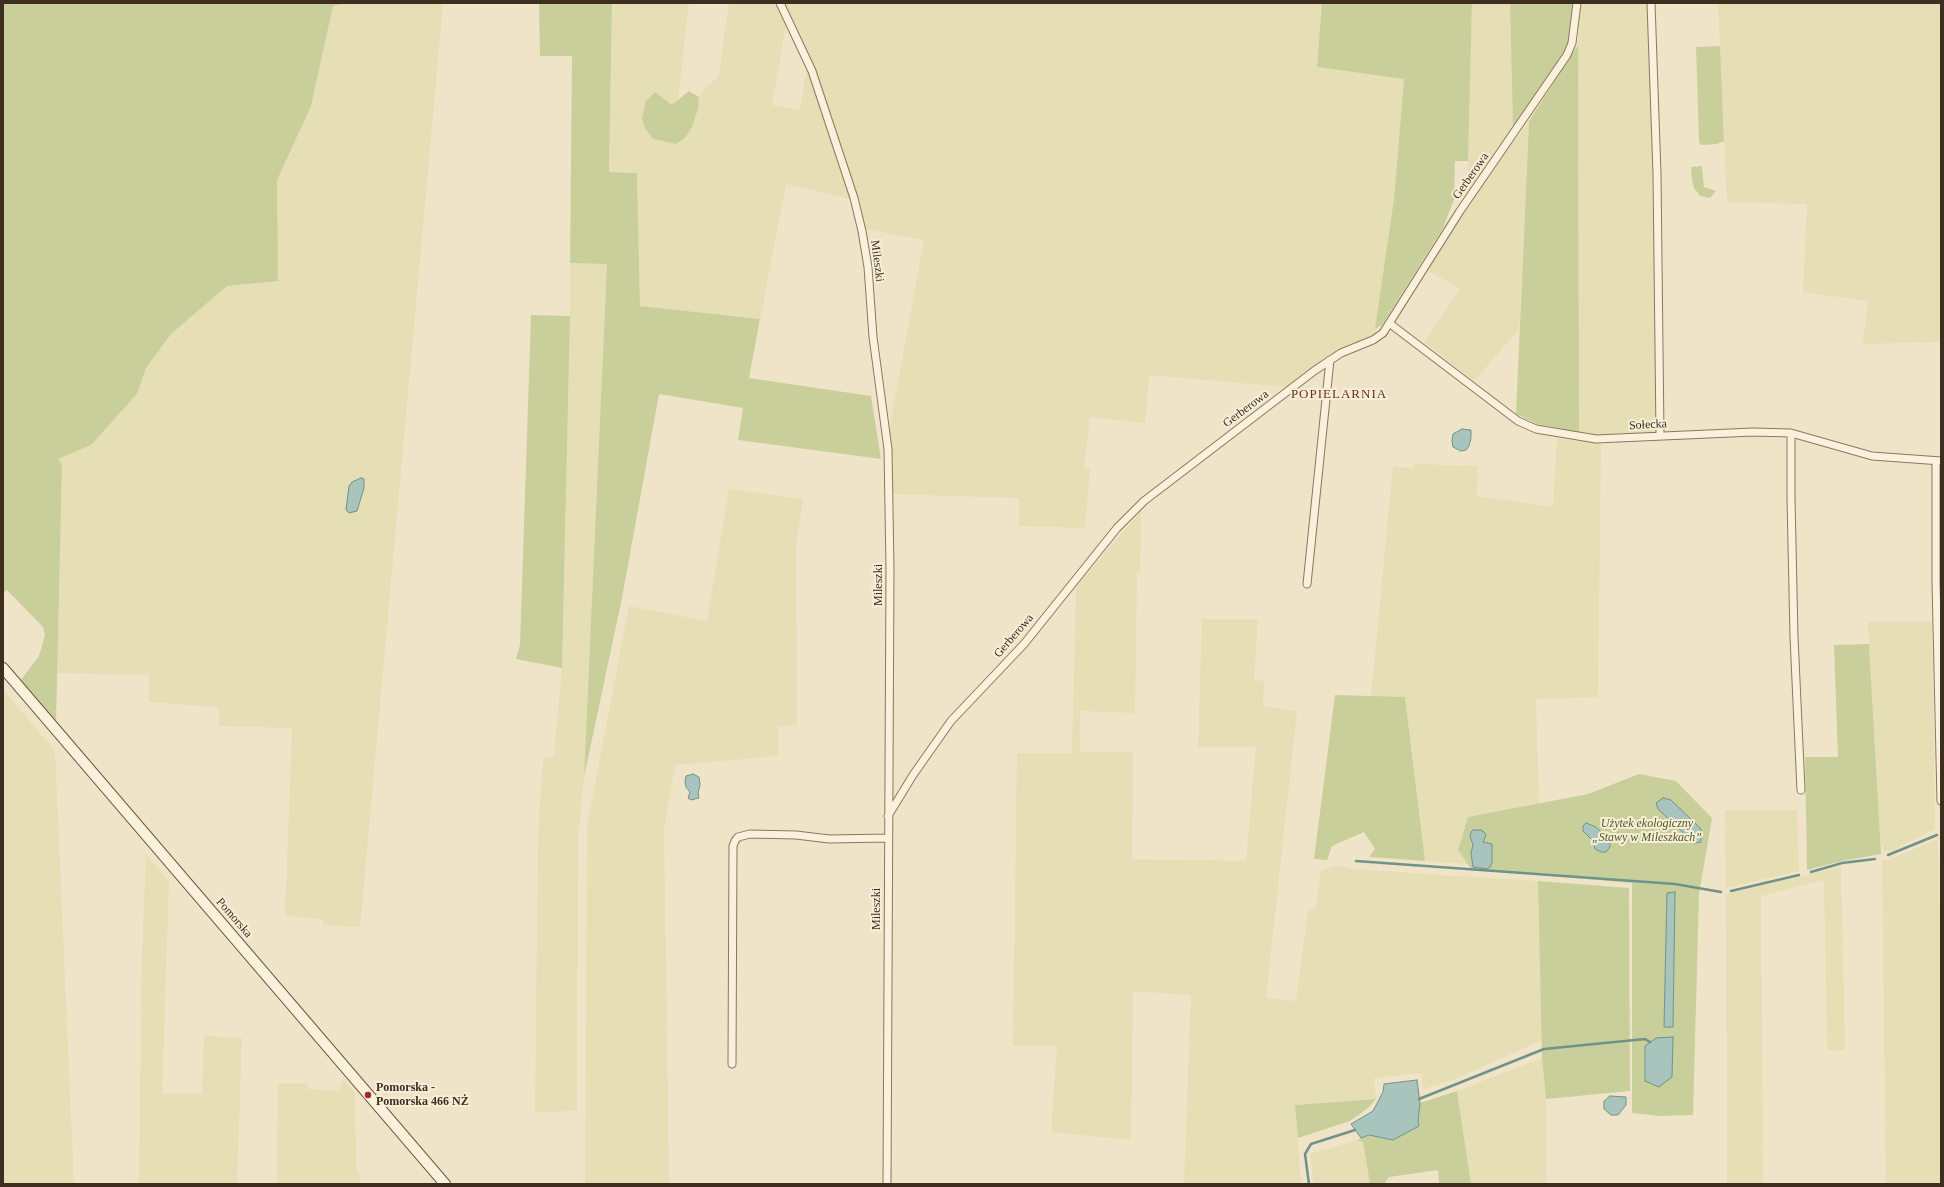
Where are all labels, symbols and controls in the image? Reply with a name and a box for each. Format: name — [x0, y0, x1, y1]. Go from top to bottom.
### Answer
street label: Gerberowa — [1450, 150, 1492, 202]
street label: Mileszki — [867, 239, 887, 283]
street label: Gerberowa — [1220, 387, 1272, 431]
district label: POPIELARNIA — [1291, 387, 1387, 403]
street label: Sołecka — [1629, 417, 1667, 433]
street label: Mileszki — [872, 564, 886, 606]
street label: Gerberowa — [991, 611, 1037, 661]
park label: Użytek ekologiczny „Stawy w Mileszkach” — [1592, 817, 1702, 845]
street label: Mileszki — [870, 888, 884, 930]
street label: Pomorska — [213, 895, 255, 941]
place label: Pomorska - Pomorska 466 NŻ — [376, 1081, 469, 1109]
marker: Pomorska - Pomorska 466 NŻ — [363, 1090, 373, 1100]

